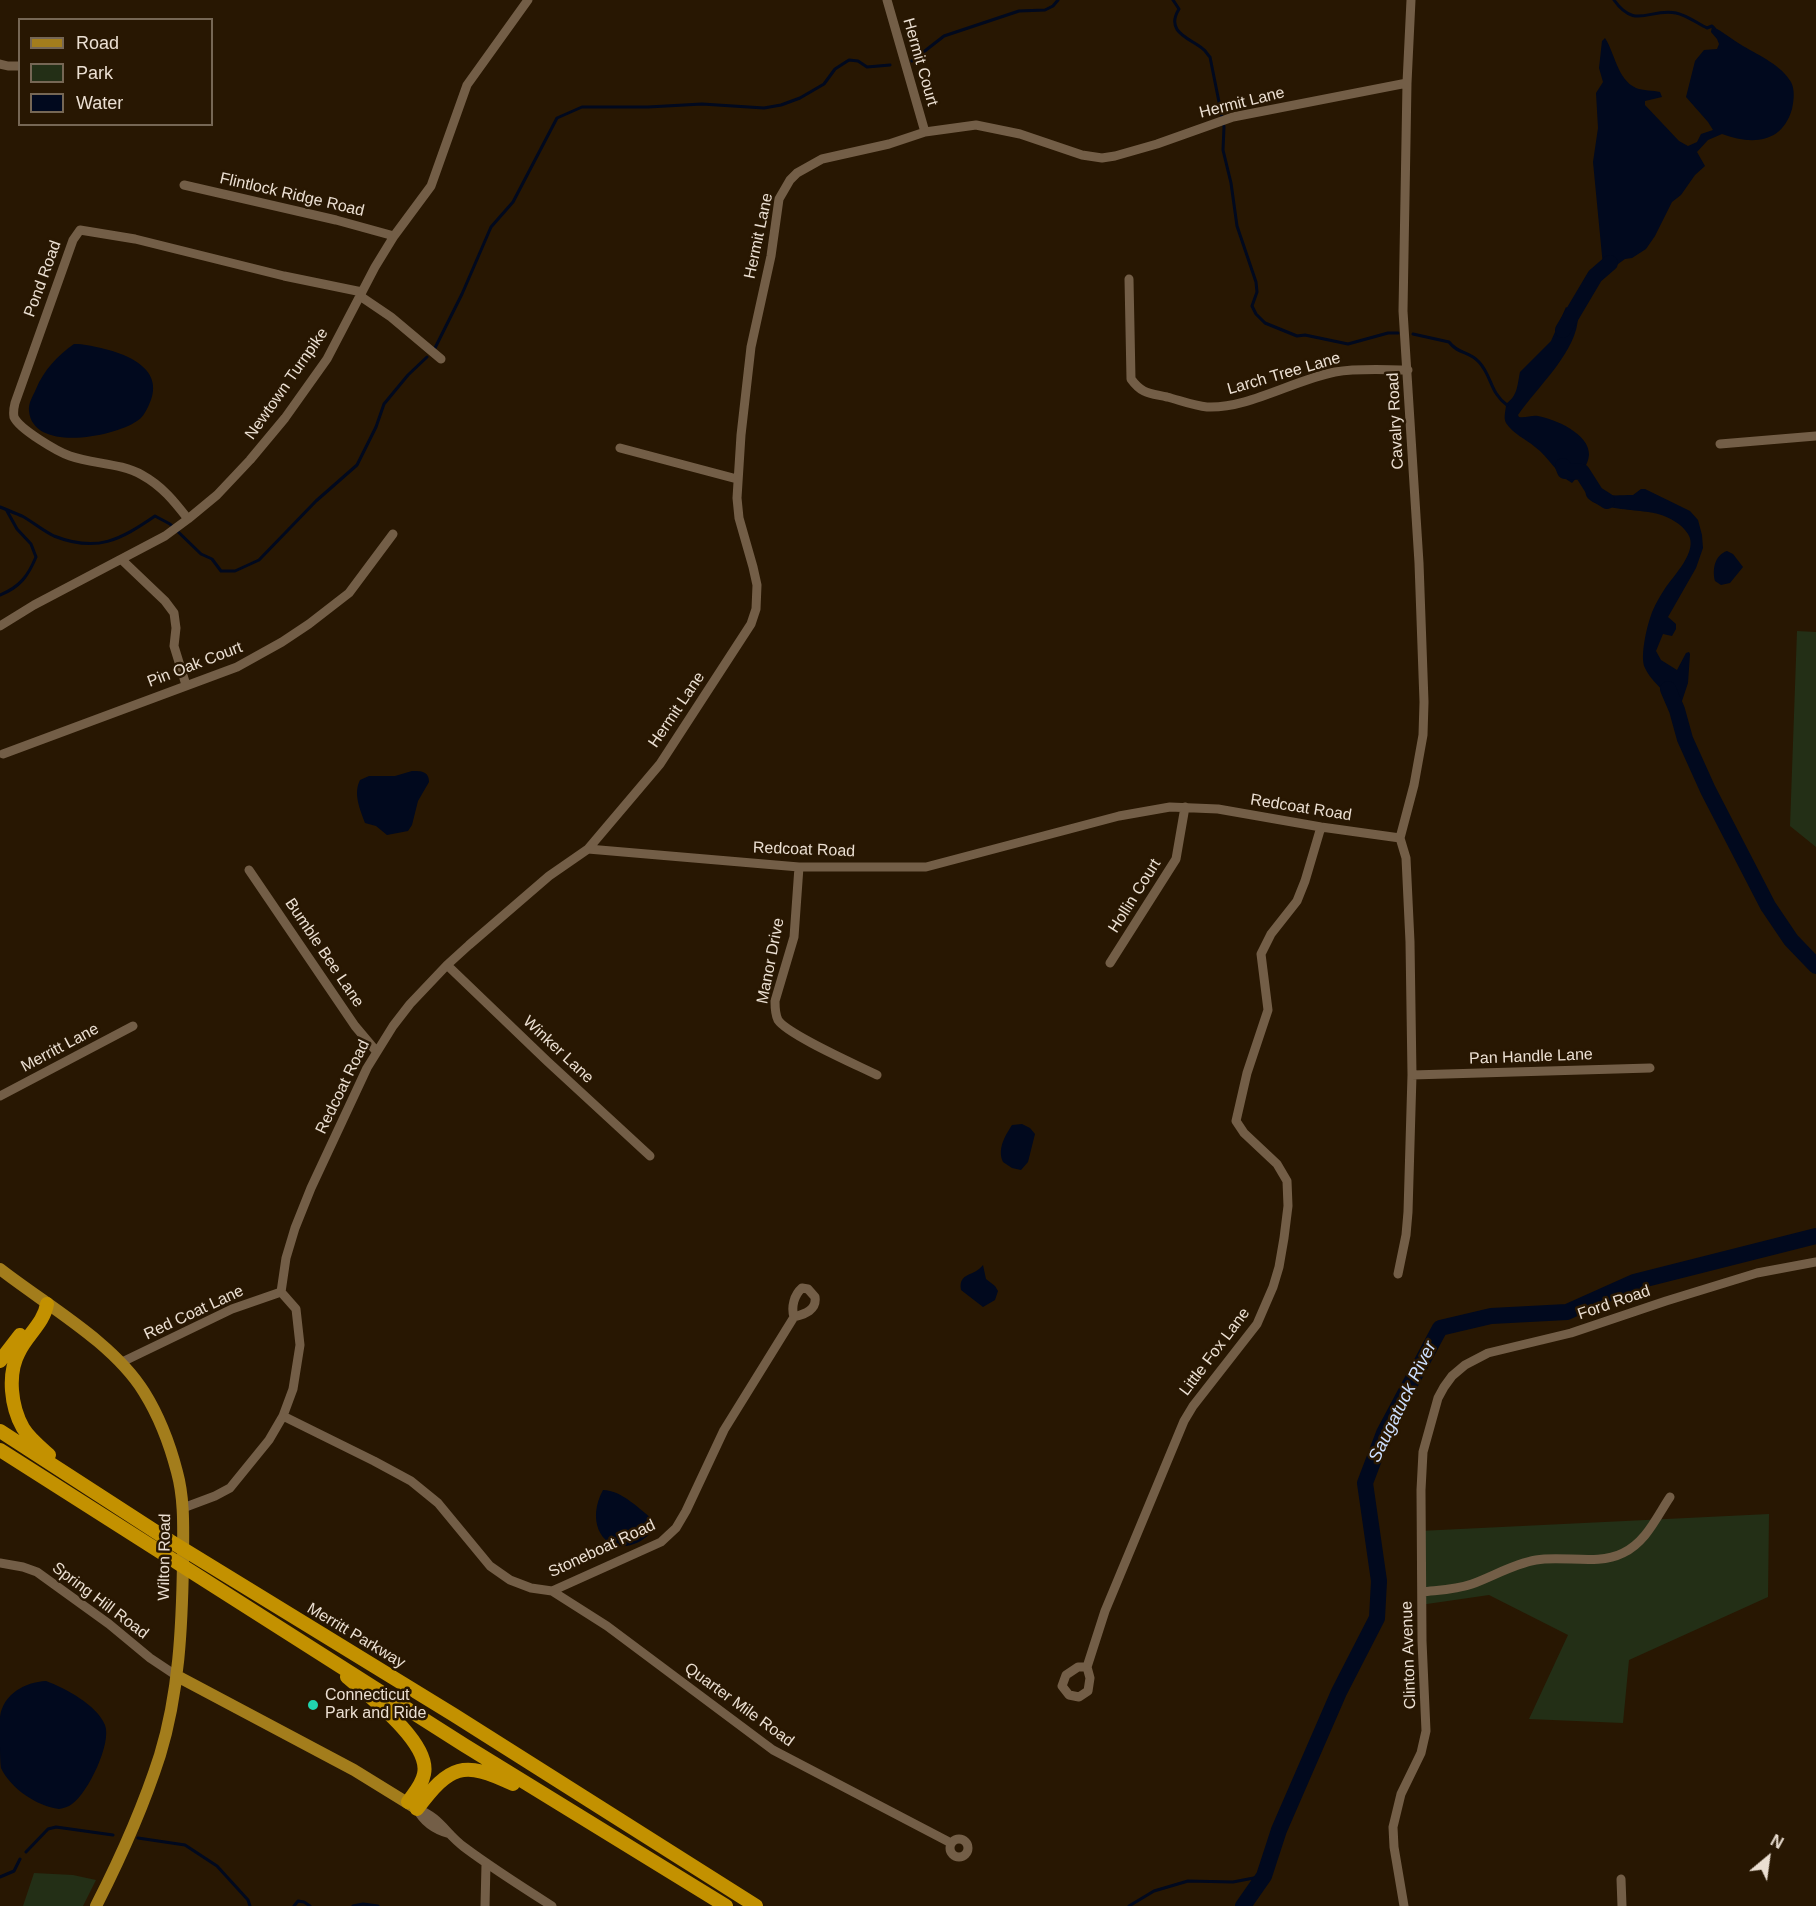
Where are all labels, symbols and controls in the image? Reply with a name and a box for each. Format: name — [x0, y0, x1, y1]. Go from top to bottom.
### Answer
street label: Hermit Court — [898, 16, 942, 108]
legend — [18, 18, 213, 126]
text: Road — [76, 33, 119, 53]
text: Park — [76, 63, 113, 83]
street label: Hermit Lane — [1197, 83, 1287, 123]
text: Water — [76, 93, 123, 113]
street label: Flintlock Ridge Road — [218, 169, 366, 221]
street label: Hermit Lane — [741, 191, 777, 281]
street label: Pond Road — [20, 238, 66, 320]
street label: Newtown Turnpike — [241, 324, 333, 444]
street label: Larch Tree Lane — [1225, 349, 1343, 399]
street label: Cavalry Road — [1384, 372, 1408, 470]
street label: Pin Oak Court — [145, 638, 245, 692]
street label: Hermit Lane — [645, 669, 709, 751]
street label: Redcoat Road — [1249, 791, 1353, 825]
street label: Redcoat Road — [753, 839, 855, 861]
street label: Hollin Court — [1105, 855, 1165, 937]
street label: Bumble Bee Lane — [280, 895, 368, 1011]
street label: Manor Drive — [753, 916, 789, 1006]
street label: Winker Lane — [519, 1012, 597, 1088]
street label: Merritt Lane — [18, 1019, 102, 1077]
street label: Redcoat Road — [312, 1037, 374, 1137]
street label: Pan Handle Lane — [1469, 1045, 1593, 1069]
street label: Red Coat Lane — [141, 1282, 247, 1344]
street label: Ford Road — [1575, 1282, 1653, 1324]
street label: Little Fox Lane — [1176, 1304, 1254, 1400]
water label: Saugatuck River — [1364, 1338, 1442, 1466]
street label: Wilton Road — [155, 1513, 175, 1601]
street label: Stoneboat Road — [546, 1516, 658, 1582]
street label: Spring Hill Road — [48, 1559, 152, 1643]
street label: Merritt Parkway — [303, 1599, 409, 1673]
street label: Clinton Avenue — [1398, 1601, 1420, 1709]
street label: Quarter Mile Road — [680, 1659, 798, 1751]
place label: Connecticut Park and Ride — [325, 1686, 426, 1724]
marker: Connecticut Park and Ride — [306, 1698, 320, 1712]
north arrow — [1738, 1828, 1798, 1888]
text: N — [1768, 1832, 1786, 1852]

